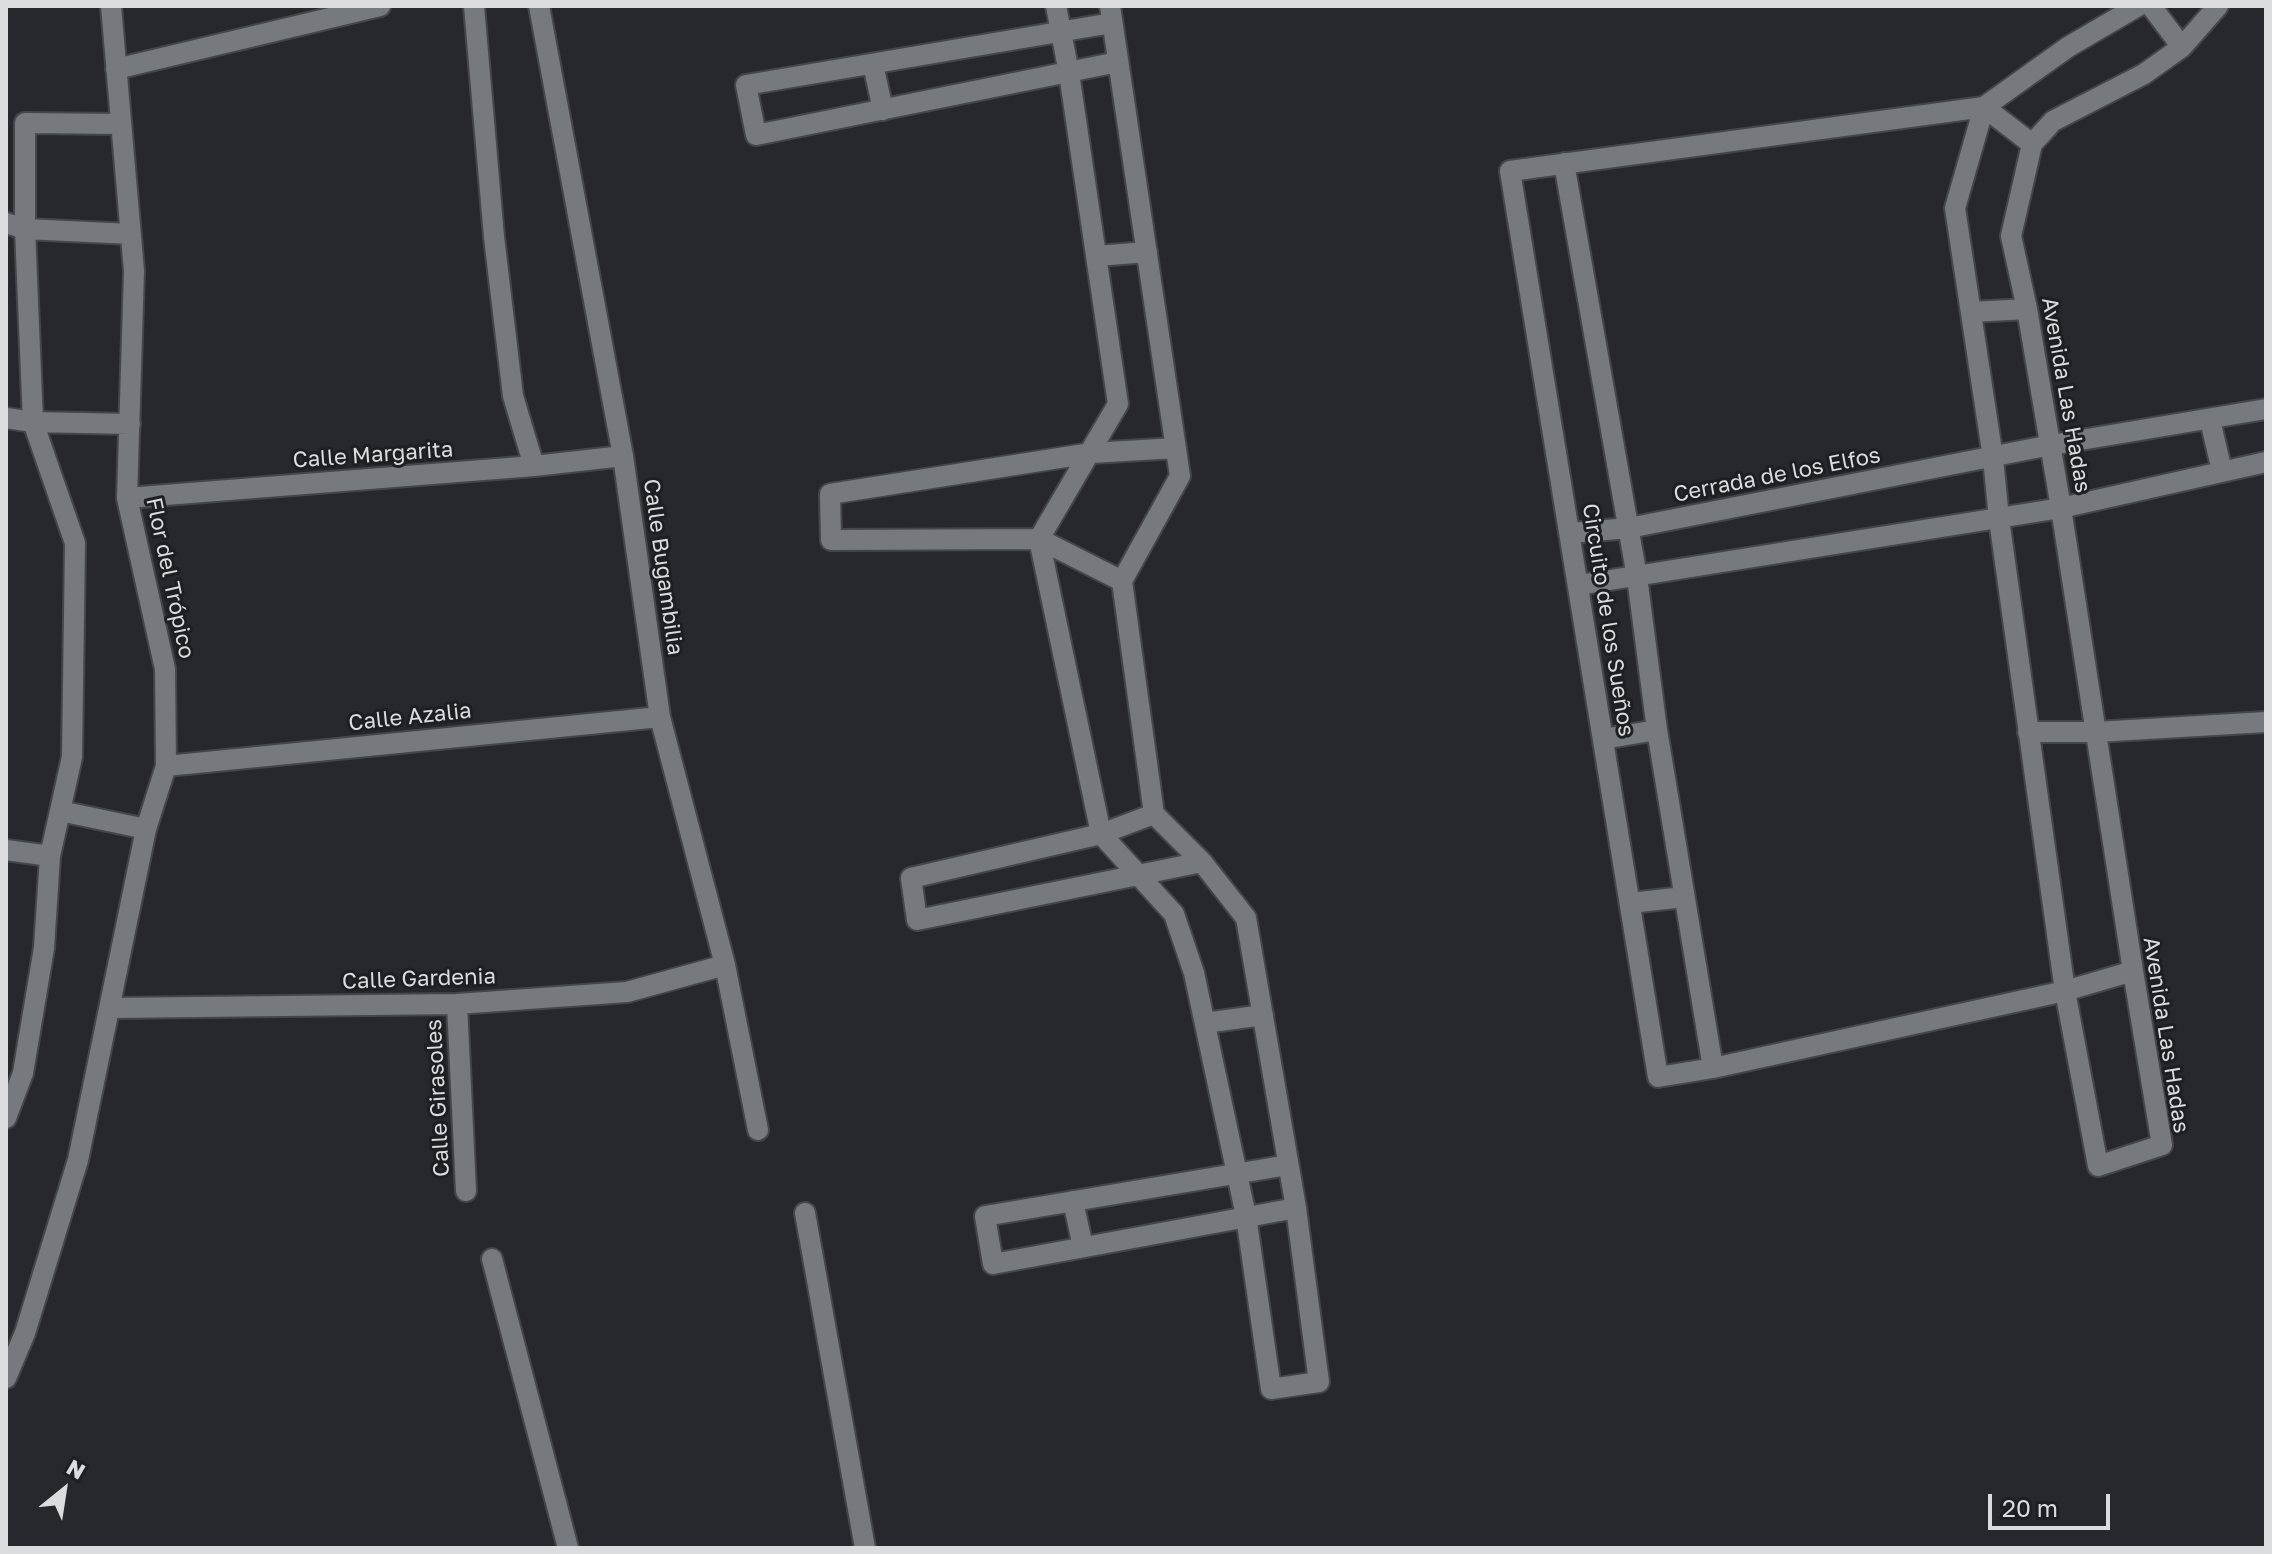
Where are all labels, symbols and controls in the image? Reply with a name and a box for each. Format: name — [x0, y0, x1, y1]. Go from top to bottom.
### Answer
street label: Avenida Las Hadas — [2036, 295, 2096, 495]
street label: Calle Margarita — [292, 436, 454, 474]
street label: Cerrada de los Elfos — [1671, 442, 1883, 508]
street label: Calle Bugambilia — [638, 477, 688, 657]
street label: Flor del Trópico — [140, 495, 200, 661]
street label: Circuito de los Sueños — [1577, 502, 1639, 738]
street label: Calle Azalia — [347, 697, 473, 737]
street label: Avenida Las Hadas — [2137, 935, 2195, 1135]
street label: Calle Gardenia — [342, 963, 496, 995]
street label: Calle Girasoles — [421, 1019, 455, 1177]
north arrow — [24, 1450, 104, 1530]
text: N — [62, 1453, 90, 1485]
scale bar — [1992, 1478, 2114, 1528]
text: 20 m — [2002, 1493, 2058, 1522]

